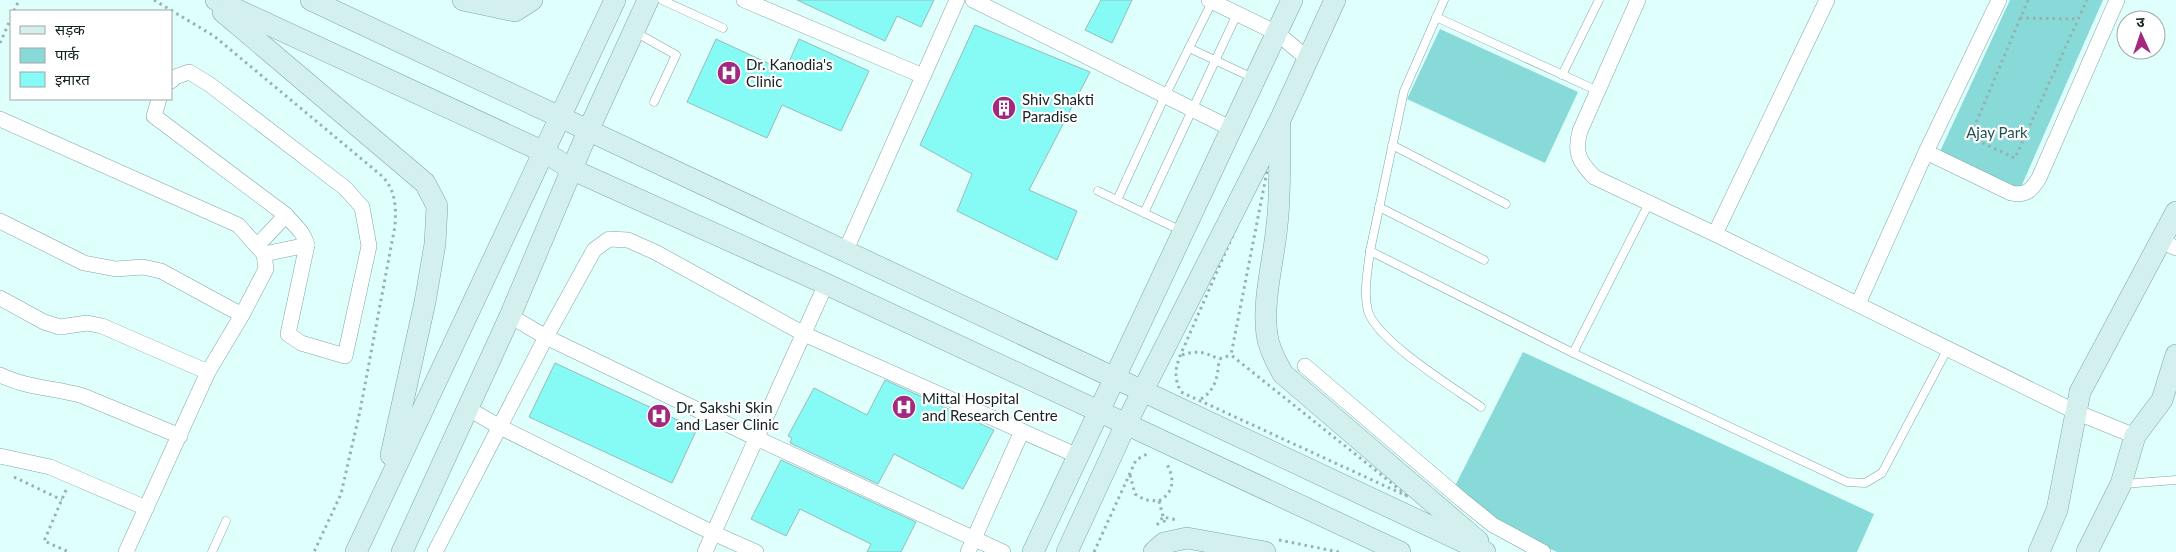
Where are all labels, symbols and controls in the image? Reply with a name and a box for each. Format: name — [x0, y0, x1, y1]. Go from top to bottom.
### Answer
legend — [10, 10, 172, 100]
north arrow — [2116, 10, 2166, 60]
text: उ — [2136, 13, 2146, 30]
text: सड़क — [55, 20, 85, 38]
text: पार्क — [55, 45, 79, 63]
place label: Dr. Kanodia's Clinic — [746, 55, 832, 90]
hospital icon: Dr. Kanodia's Clinic — [716, 60, 742, 86]
text: इमारत — [55, 70, 90, 88]
place label: Shiv Shakti Paradise — [1022, 90, 1094, 125]
building icon: Shiv Shakti Paradise — [991, 95, 1017, 121]
park label: Ajay Park — [1966, 123, 2028, 141]
place label: Mittal Hospital and Research Centre — [922, 389, 1058, 424]
hospital icon: Mittal Hospital and Research Centre — [891, 394, 917, 420]
place label: Dr. Sakshi Skin and Laser Clinic — [676, 398, 779, 433]
hospital icon: Dr. Sakshi Skin and Laser Clinic — [646, 403, 672, 429]

